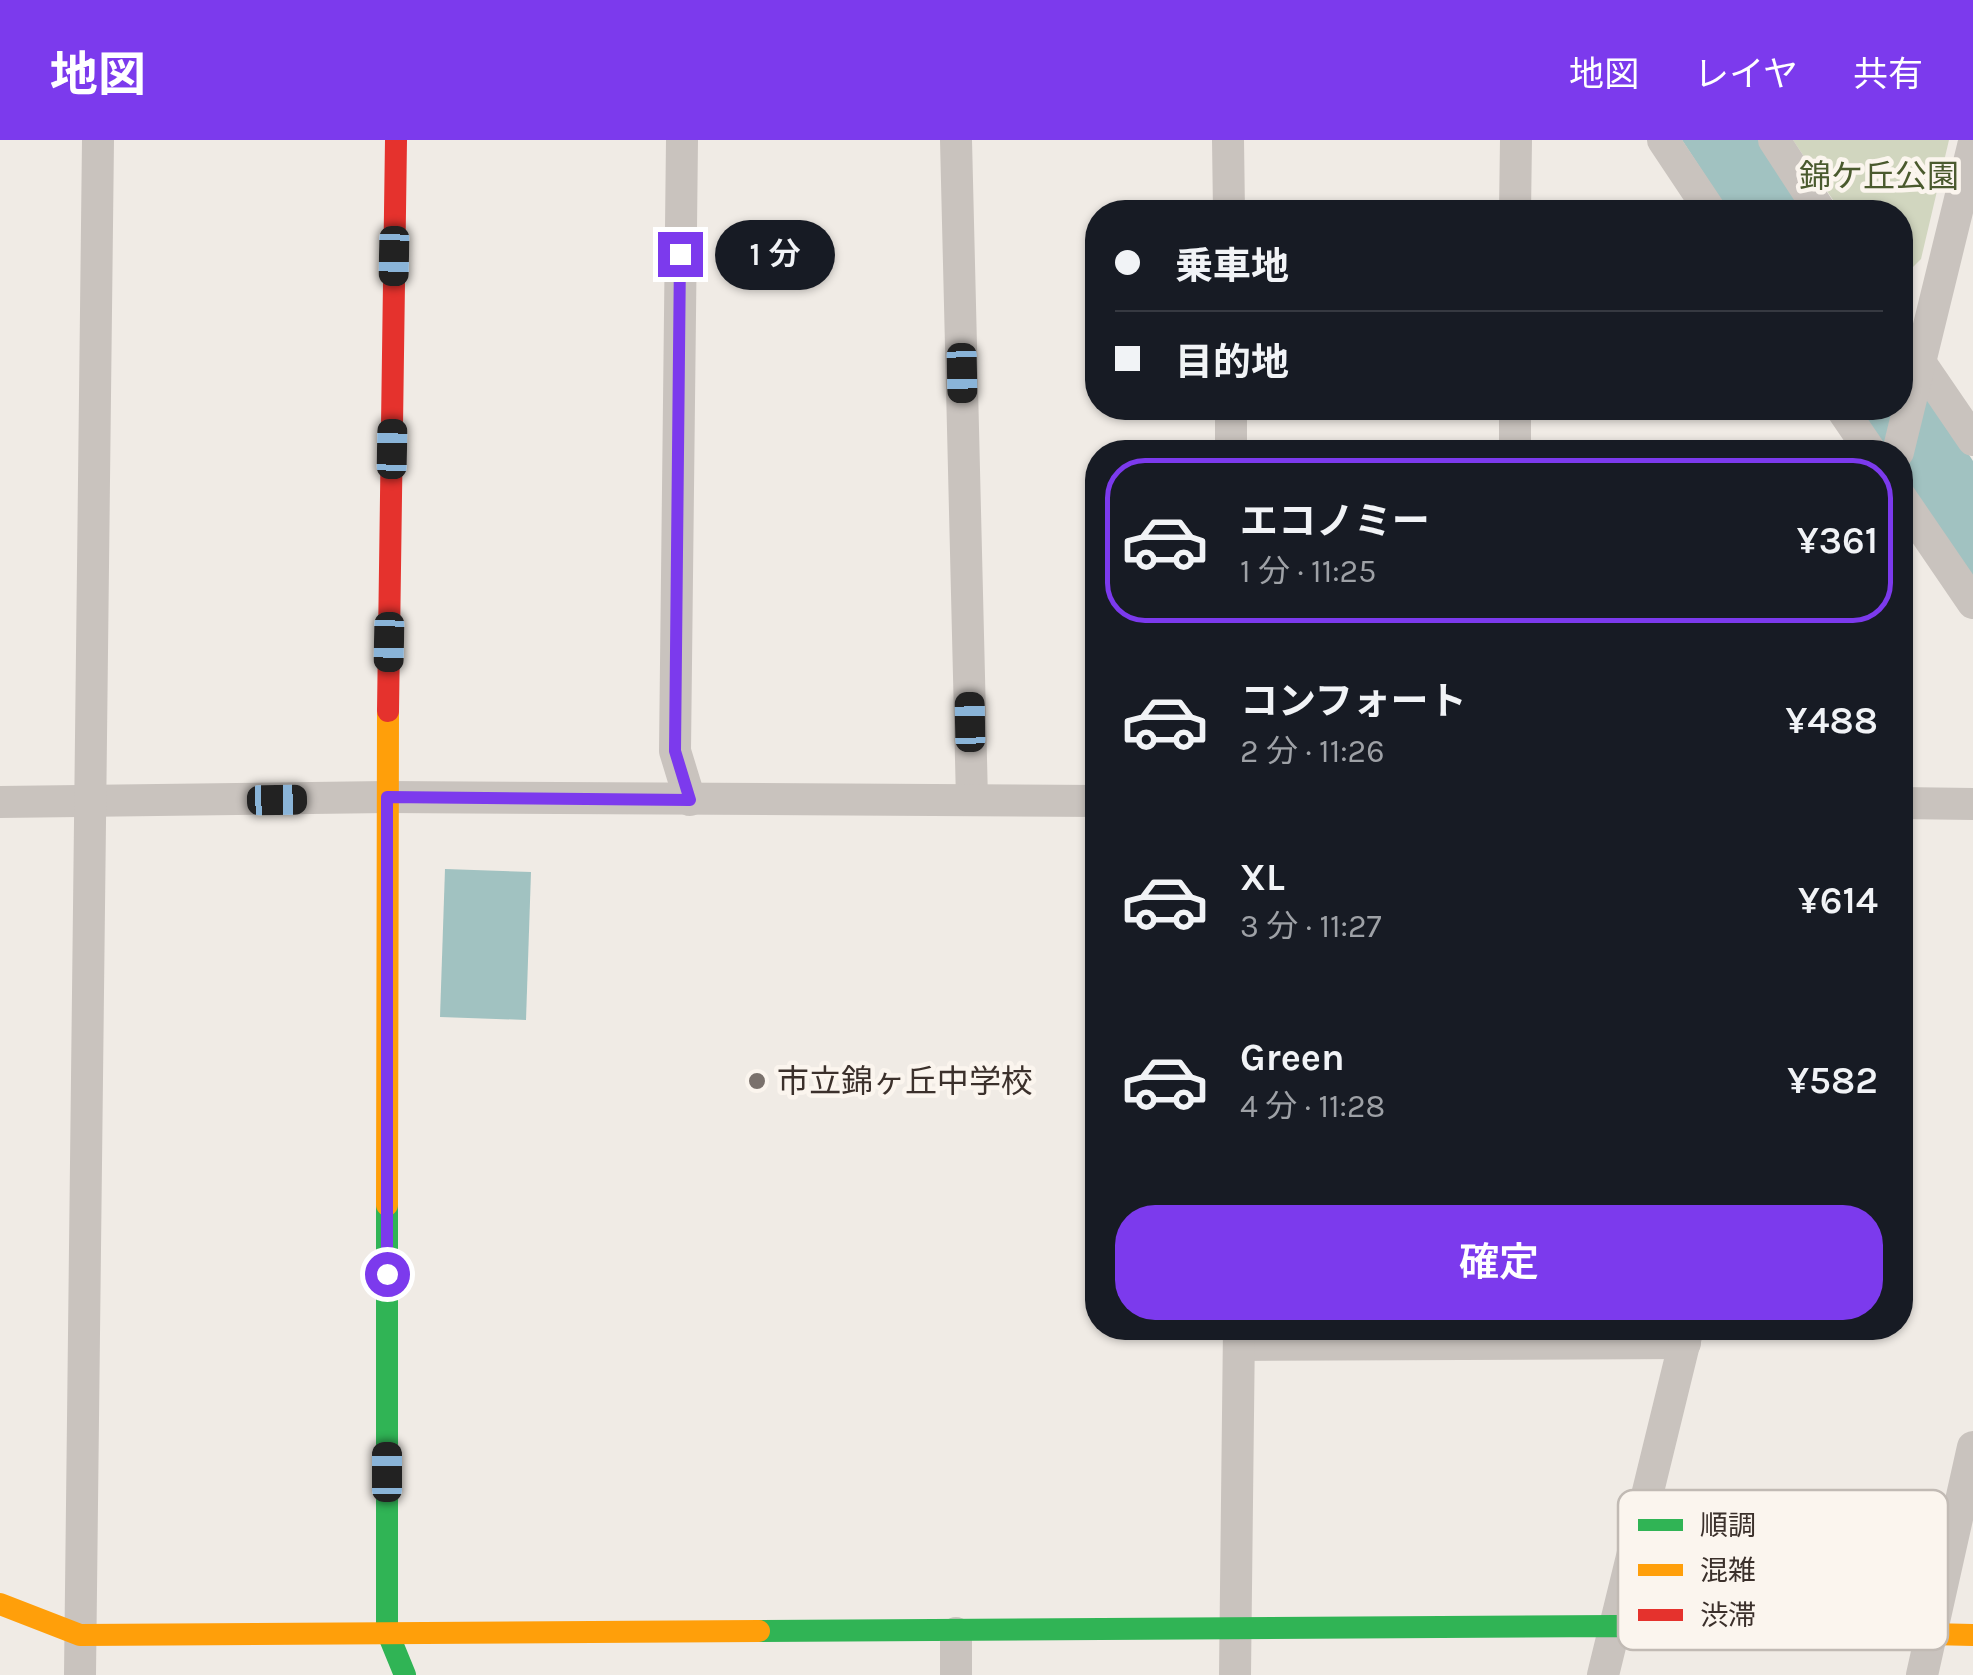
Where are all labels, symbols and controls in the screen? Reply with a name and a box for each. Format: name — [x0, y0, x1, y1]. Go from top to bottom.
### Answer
text: 地図 — [50, 47, 146, 103]
text: 地図 — [1569, 54, 1639, 95]
text: レイヤ — [1694, 54, 1798, 95]
text: 共有 — [1853, 54, 1923, 95]
park label: 錦ケ丘公園 — [1799, 158, 1959, 195]
callout: 1 分 — [715, 219, 835, 289]
car — [378, 226, 410, 286]
route end — [658, 232, 703, 277]
text: 1 分 — [749, 236, 801, 273]
text: 乗車地 — [1175, 244, 1289, 289]
text: 目的地 — [1175, 340, 1289, 385]
car — [946, 343, 978, 403]
car — [376, 419, 408, 479]
icon: car — [1120, 496, 1210, 586]
text: エコノミー — [1240, 499, 1430, 544]
text: ¥361 — [1797, 518, 1878, 563]
text: 1 分 · 11:25 — [1240, 553, 1376, 590]
car — [373, 612, 405, 672]
icon: car — [1120, 676, 1210, 766]
text: コンフォート — [1240, 679, 1467, 724]
car — [954, 692, 986, 752]
text: ¥488 — [1785, 698, 1878, 743]
text: 2 分 · 11:26 — [1240, 733, 1384, 770]
car — [247, 784, 307, 816]
text: XL — [1240, 855, 1285, 900]
icon: car — [1120, 856, 1210, 946]
text: ¥614 — [1798, 878, 1878, 923]
text: 3 分 · 11:27 — [1240, 908, 1382, 945]
text: Green — [1240, 1035, 1345, 1080]
icon: car — [1120, 1036, 1210, 1126]
text: ¥582 — [1787, 1058, 1878, 1103]
place label: 市立錦ヶ丘中学校 — [777, 1063, 1033, 1100]
marker: 市立錦ヶ丘中学校 — [746, 1070, 768, 1092]
text: 4 分 · 11:28 — [1240, 1088, 1385, 1125]
button: 確定 — [1115, 1205, 1883, 1320]
route start — [365, 1252, 410, 1297]
car — [372, 1442, 402, 1502]
legend — [1618, 1490, 1948, 1650]
text: 順調 — [1700, 1509, 1756, 1542]
text: 混雑 — [1700, 1554, 1756, 1587]
text: 渋滞 — [1700, 1599, 1756, 1632]

